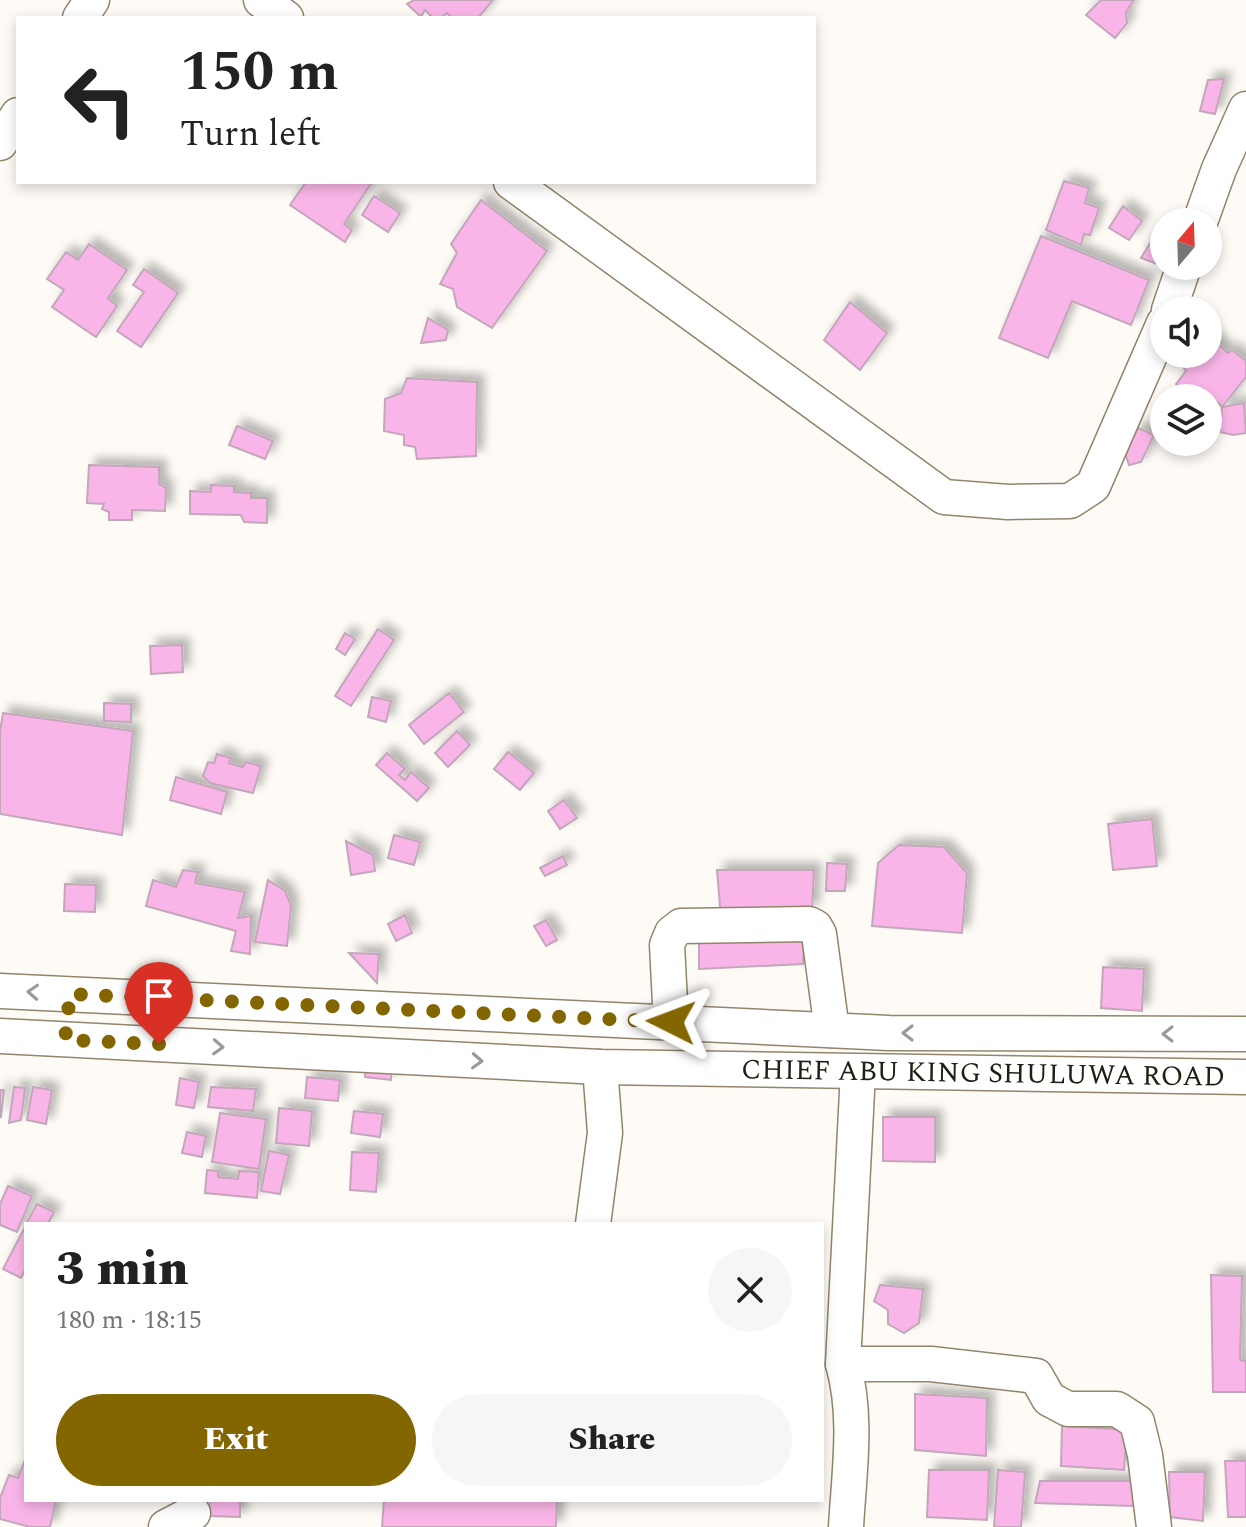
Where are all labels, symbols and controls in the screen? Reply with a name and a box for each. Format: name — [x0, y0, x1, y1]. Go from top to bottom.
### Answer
text: 150 m — [180, 30, 339, 115]
icon: left — [48, 48, 152, 152]
text: Turn left — [180, 107, 321, 162]
north arrow — [1150, 208, 1222, 280]
map controls — [1150, 208, 1222, 456]
button: sound — [1150, 296, 1222, 368]
button: layers — [1150, 384, 1222, 456]
pin — [125, 962, 193, 1044]
icon: arrive — [137, 974, 181, 1018]
position arrow — [629, 980, 713, 1064]
one-way arrow — [26, 984, 39, 1001]
one-way arrow — [901, 1024, 914, 1042]
one-way arrow — [1161, 1025, 1174, 1043]
one-way arrow — [212, 1039, 225, 1056]
street label: CHIEF ABU KING SHULUWA ROAD — [741, 1048, 1225, 1098]
one-way arrow — [471, 1052, 484, 1069]
text: 3 min — [56, 1233, 189, 1306]
button: close — [708, 1248, 792, 1332]
text: 180 m · 18:15 — [56, 1300, 202, 1340]
button: Exit — [56, 1394, 416, 1486]
button: Share — [432, 1394, 792, 1486]

